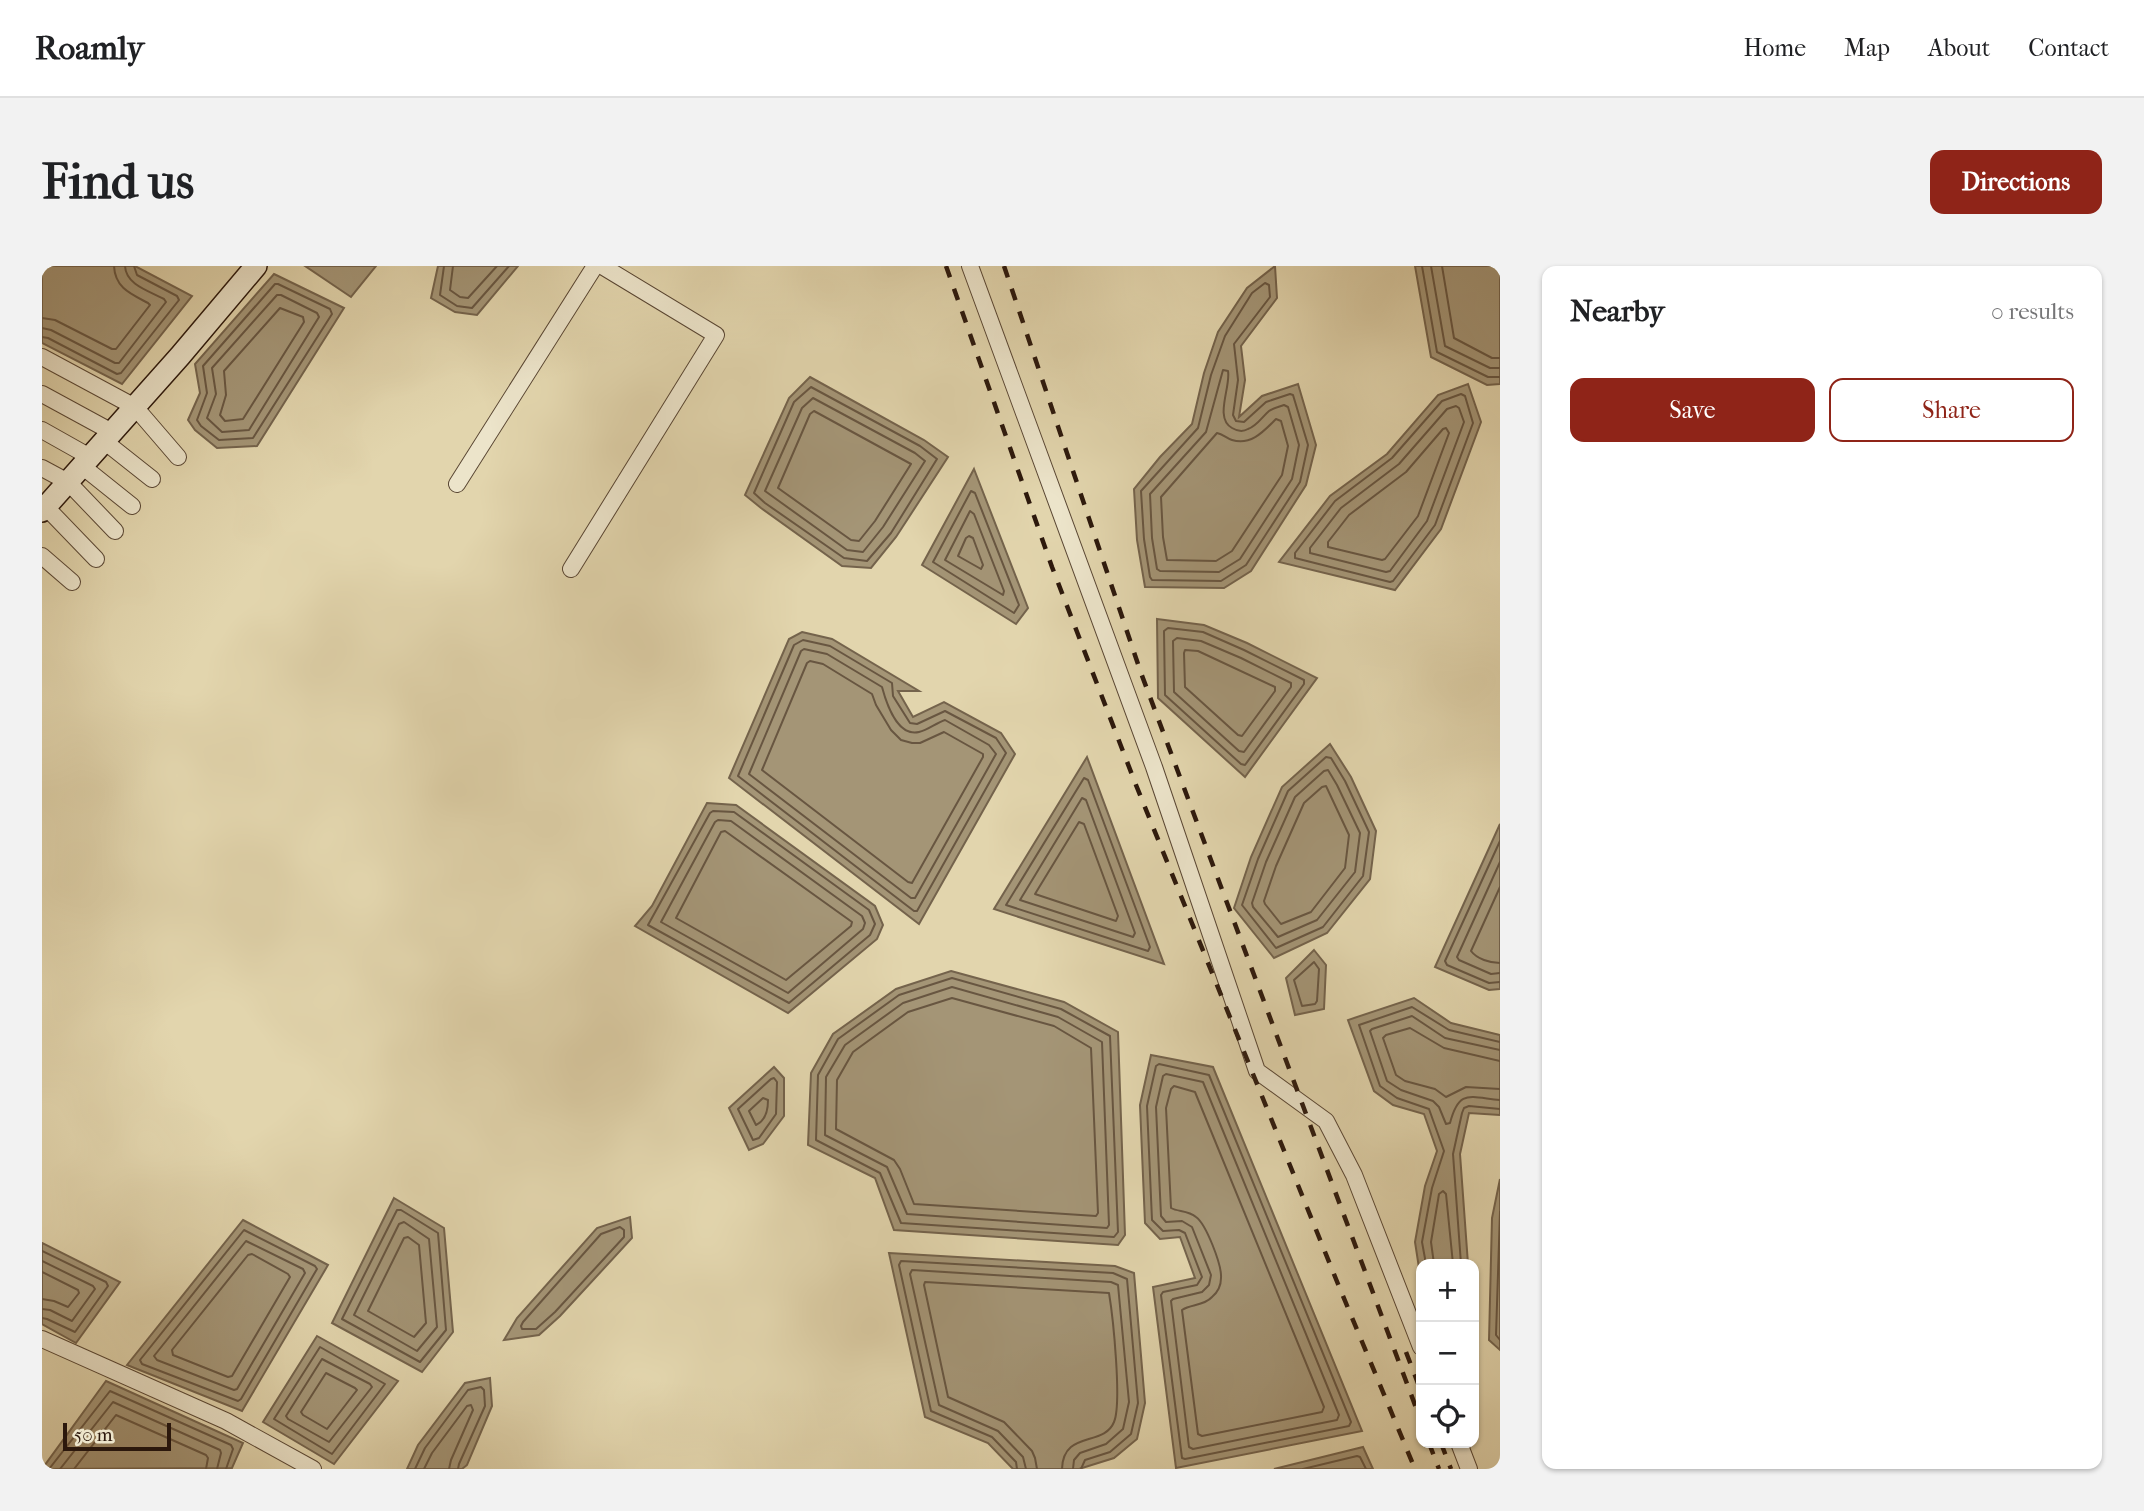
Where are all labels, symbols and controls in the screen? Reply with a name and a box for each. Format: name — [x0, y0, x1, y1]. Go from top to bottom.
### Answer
text: Roamly — [35, 29, 144, 68]
text: Home — [1744, 34, 1806, 62]
text: Map — [1844, 34, 1890, 62]
text: About — [1928, 34, 1990, 62]
text: Contact — [2028, 34, 2109, 62]
button: Directions — [1930, 150, 2102, 214]
text: Find us — [42, 153, 194, 211]
text: Nearby — [1570, 294, 1665, 329]
text: 0 results — [1991, 298, 2074, 325]
button: Save — [1570, 378, 1815, 442]
button: Share — [1829, 378, 2074, 442]
map controls — [1416, 1259, 1479, 1448]
button: + — [1416, 1259, 1479, 1322]
button: − — [1416, 1322, 1479, 1385]
button: locate — [1416, 1385, 1479, 1448]
scale bar — [63, 1420, 172, 1452]
text: 50 m — [74, 1424, 113, 1446]

